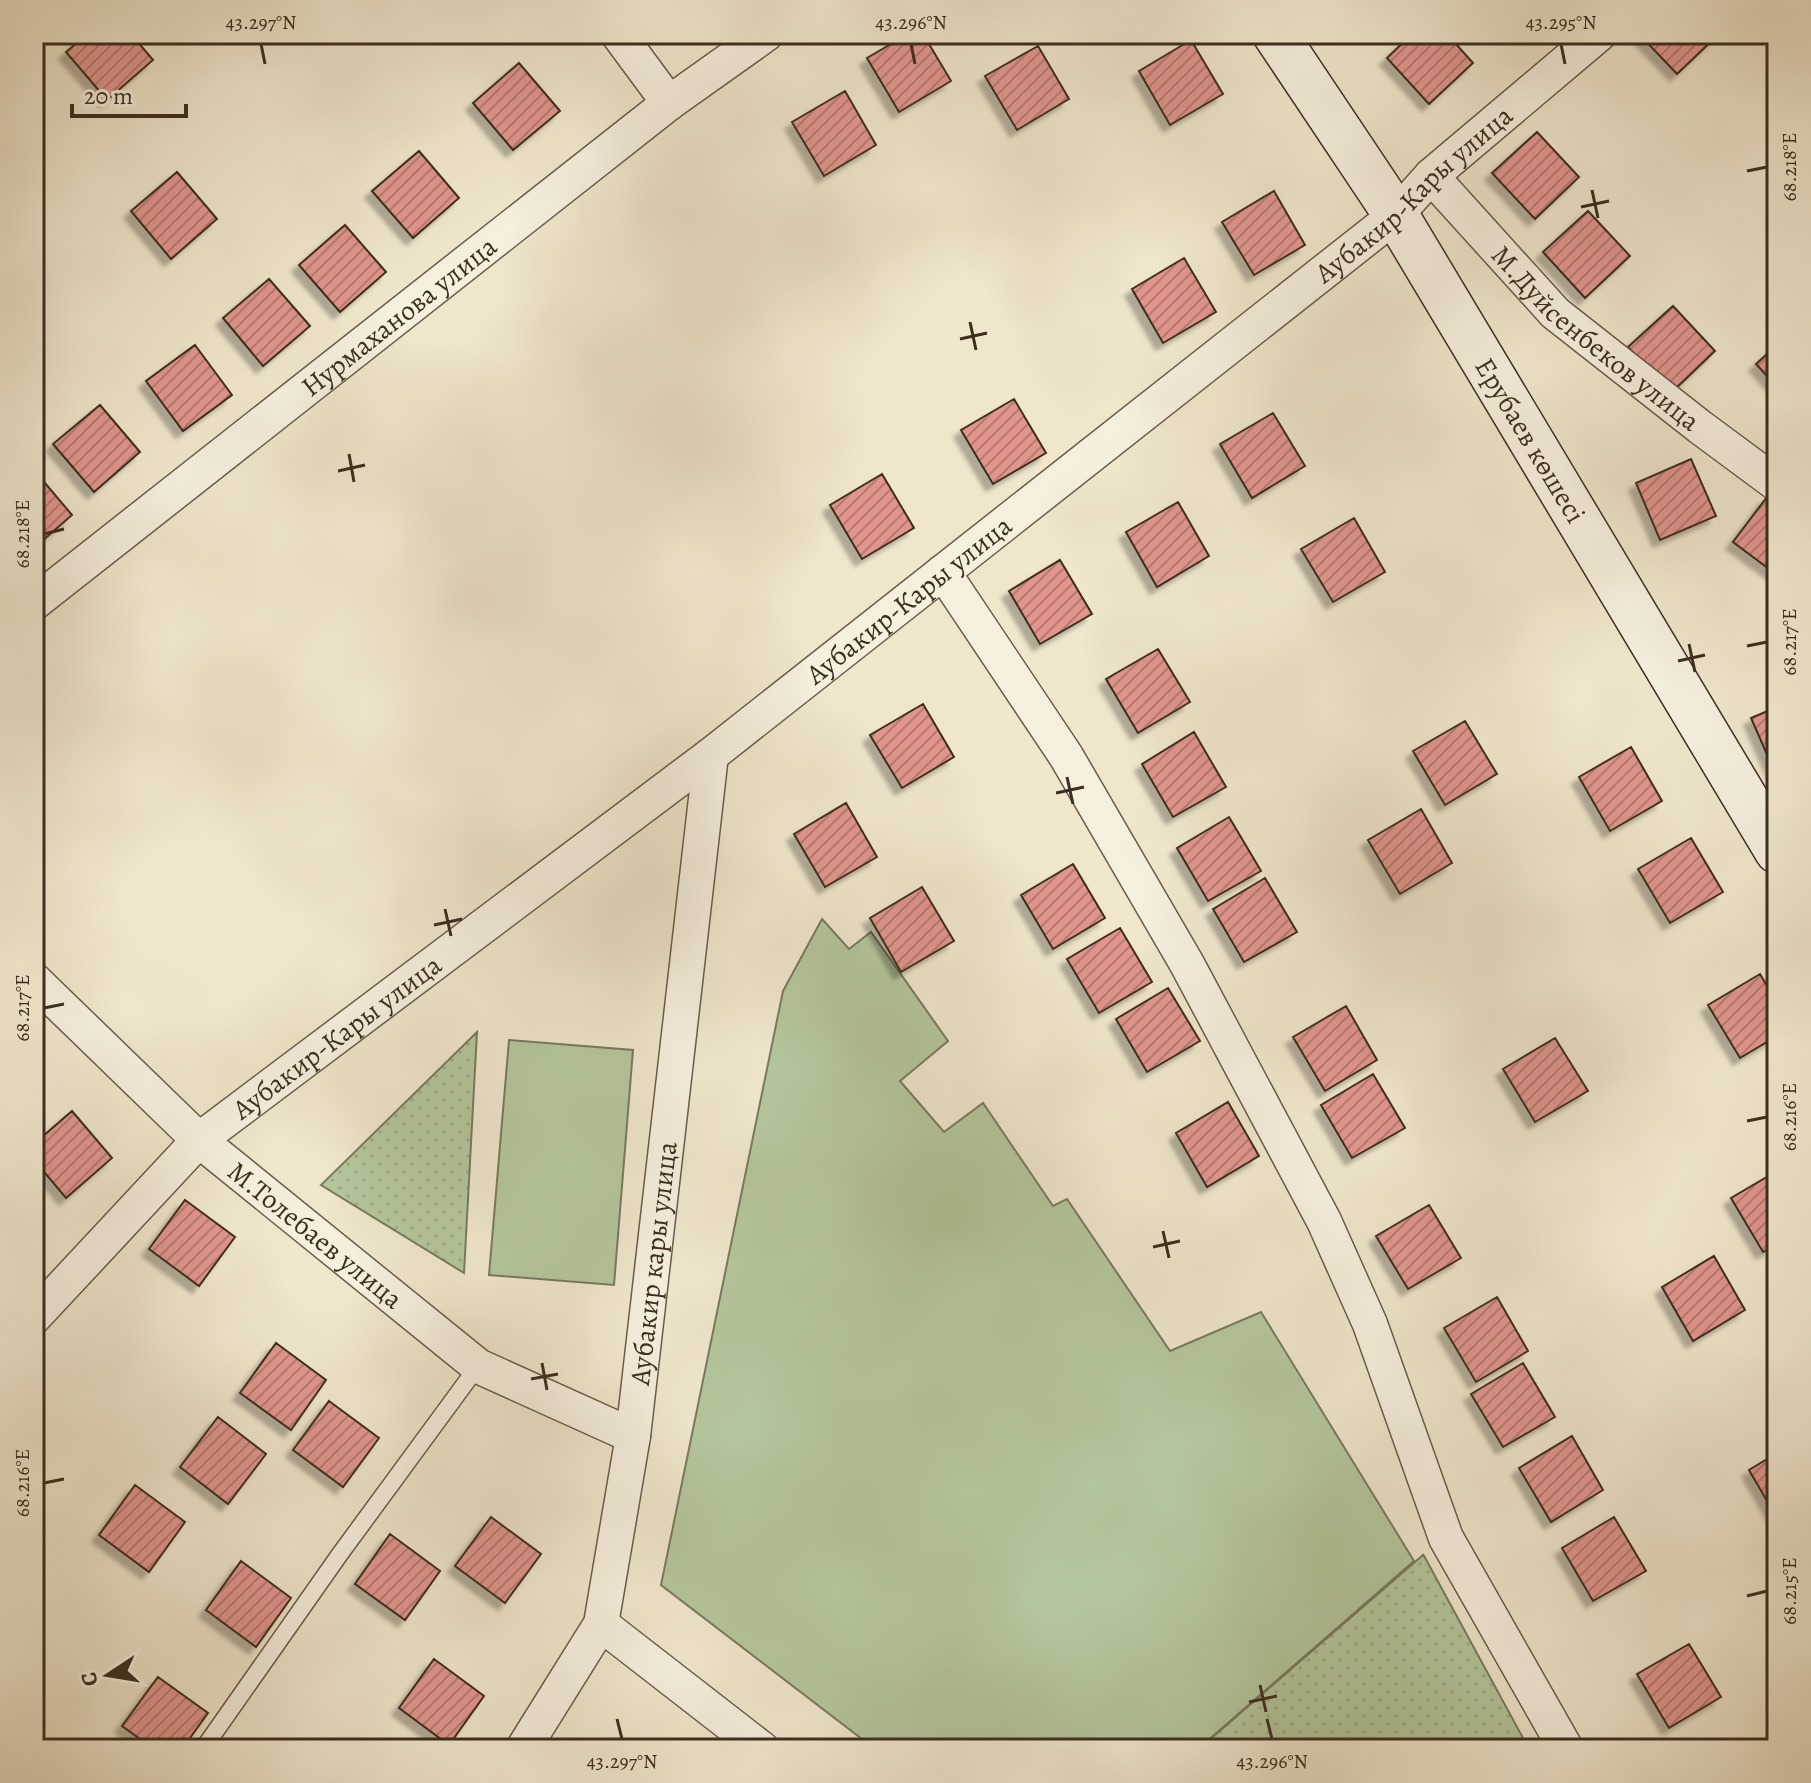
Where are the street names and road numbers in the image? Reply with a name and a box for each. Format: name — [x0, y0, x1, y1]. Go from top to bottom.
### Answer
street label: Аубакир-Кары улица — [1306, 97, 1521, 293]
street label: Нурмаханова улица — [293, 228, 505, 406]
street label: М.Дуйсенбеков улица — [1483, 237, 1708, 440]
street label: Ерубаев көшесі — [1466, 351, 1594, 530]
street label: Аубакир-Кары улица — [797, 507, 1020, 694]
street label: Аубакир-Кары улица — [224, 946, 450, 1129]
street label: Аубакир кары улица — [621, 1139, 687, 1388]
street label: М.Толебаев улица — [219, 1153, 411, 1318]

